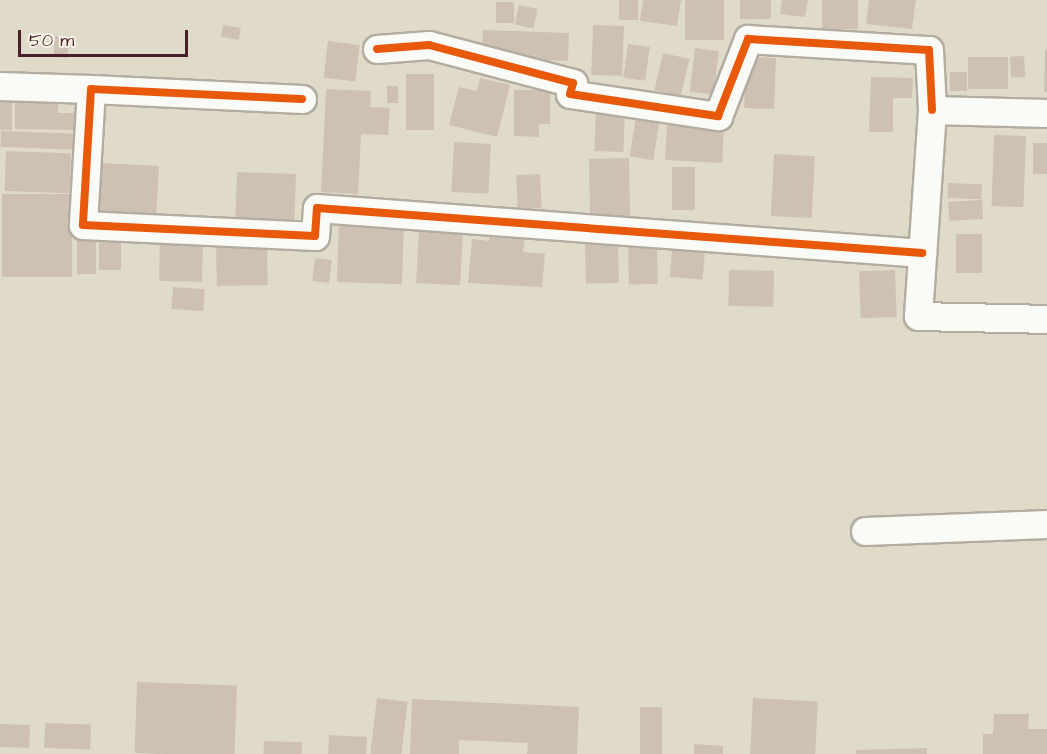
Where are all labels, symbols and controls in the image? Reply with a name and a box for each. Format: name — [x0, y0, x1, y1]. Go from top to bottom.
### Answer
scale bar — [21, 18, 190, 56]
text: 50 m — [29, 28, 74, 53]

